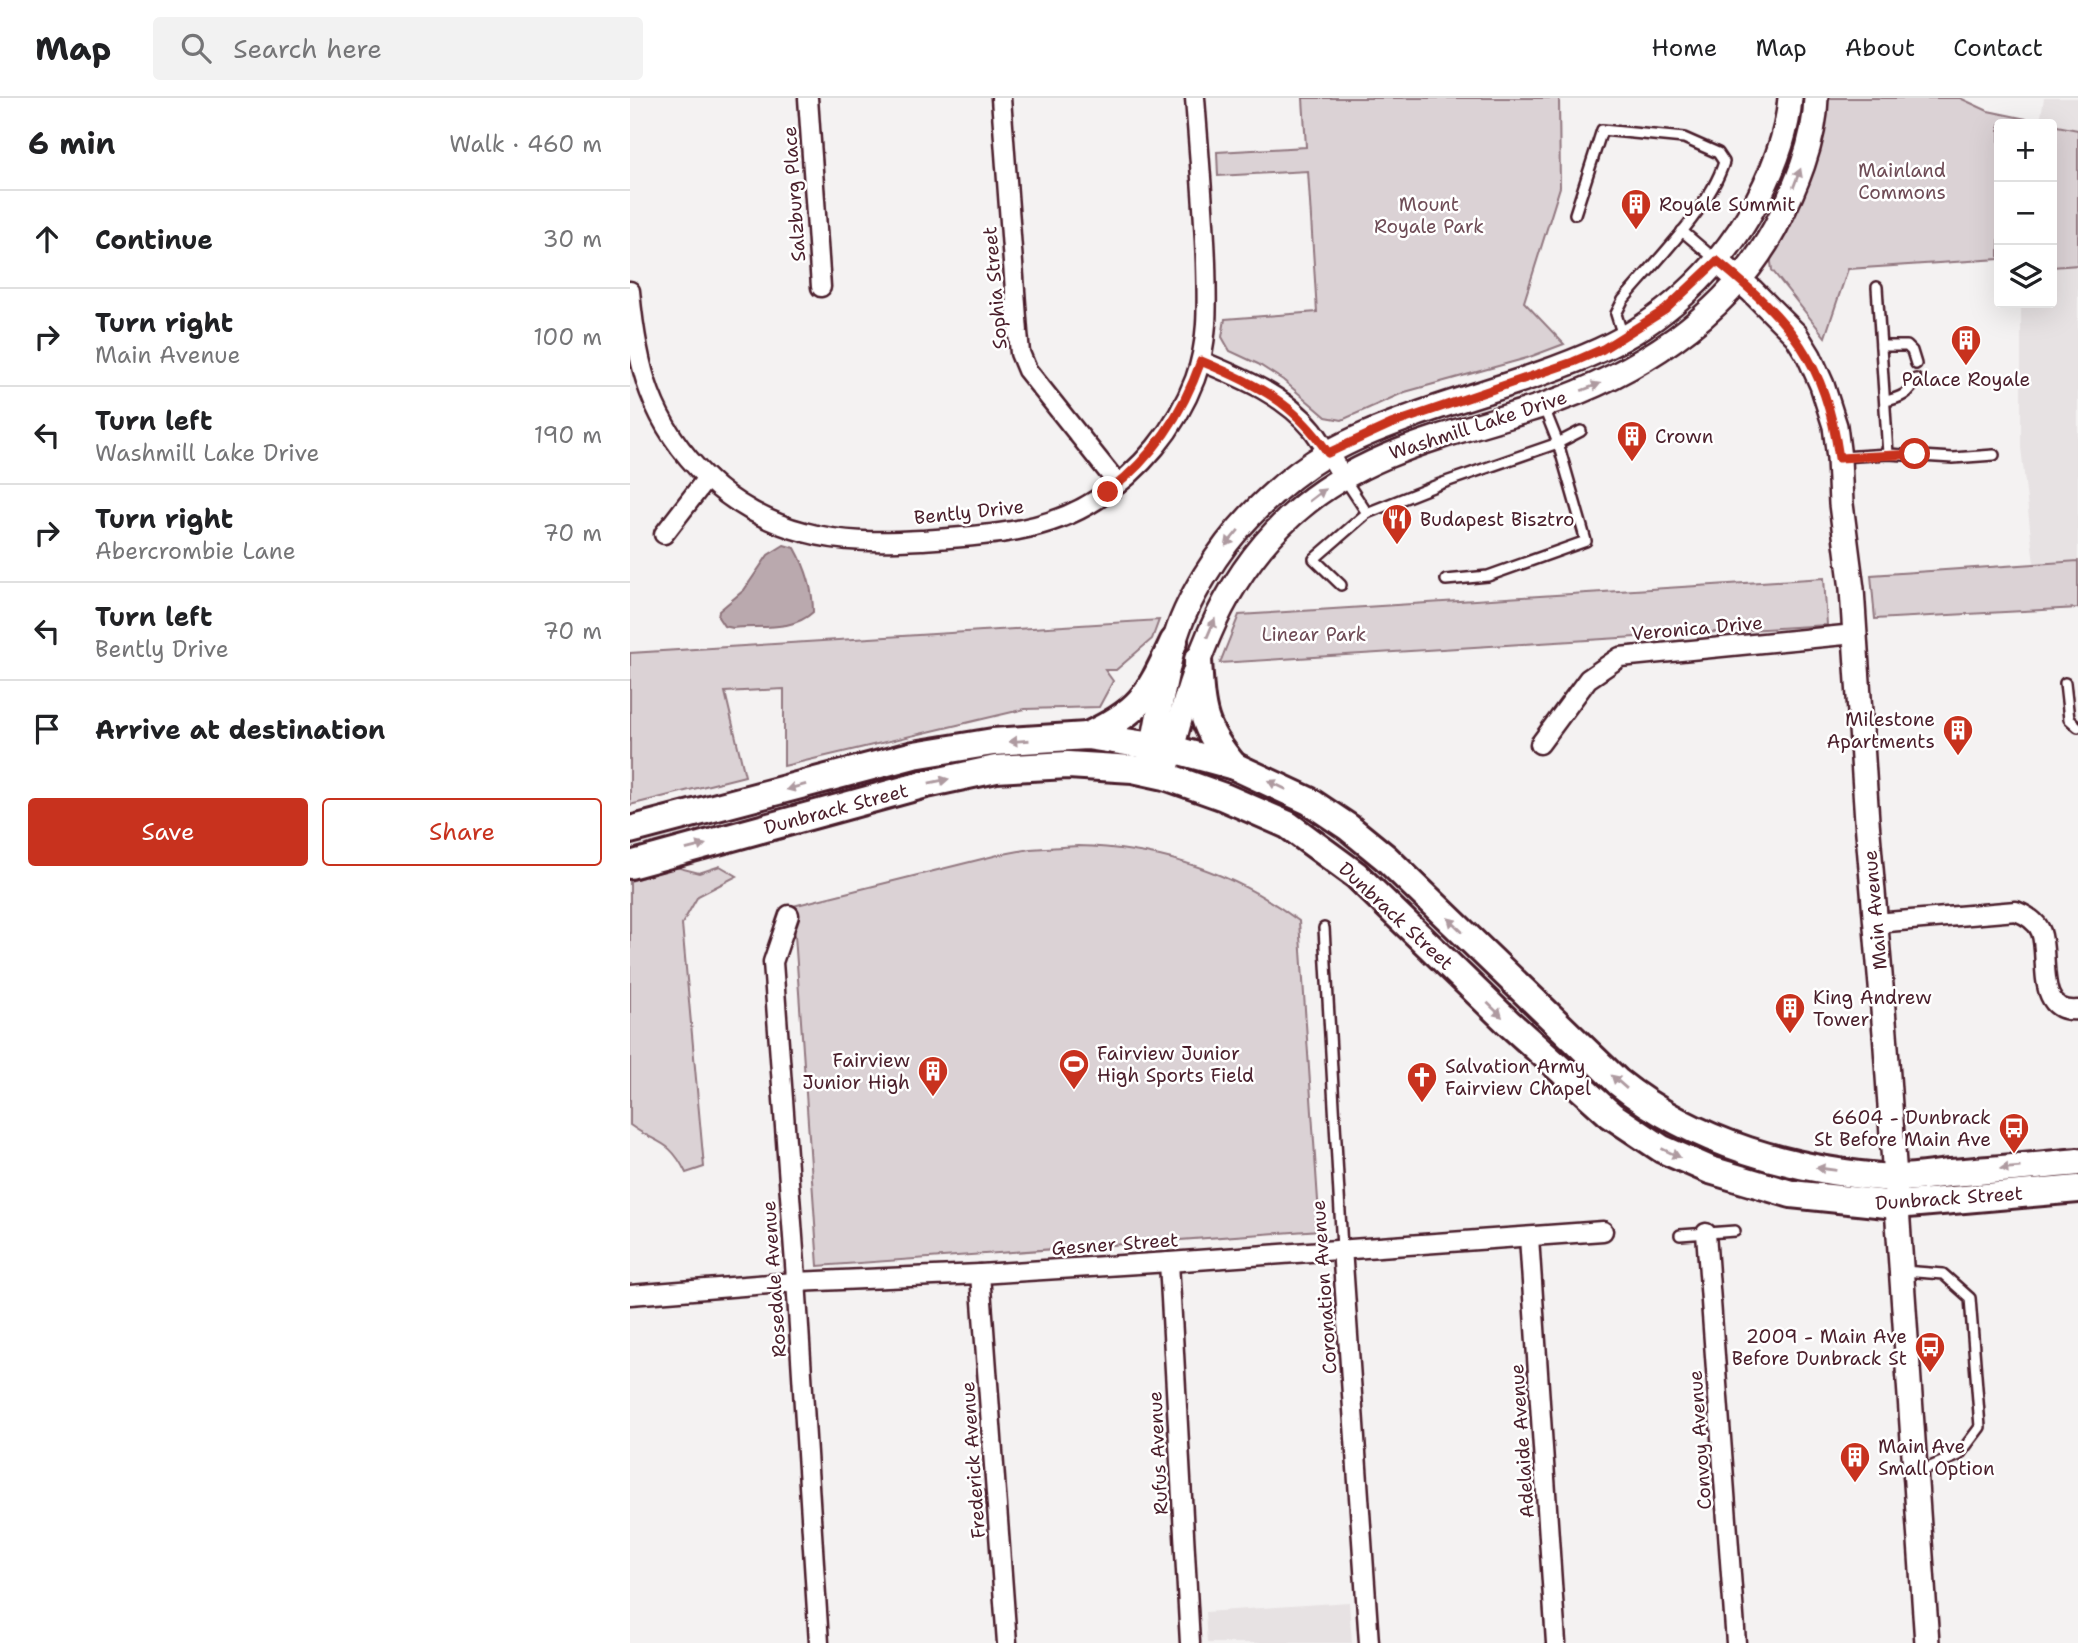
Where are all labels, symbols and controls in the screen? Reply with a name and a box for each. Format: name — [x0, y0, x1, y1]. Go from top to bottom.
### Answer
search box — [153, 17, 643, 80]
text: Map — [35, 26, 111, 71]
icon: search — [177, 29, 215, 67]
text: Search here — [233, 31, 382, 66]
text: Home — [1651, 32, 1717, 64]
text: Map — [1755, 32, 1807, 64]
text: About — [1845, 32, 1915, 64]
text: Contact — [1953, 32, 2043, 64]
map controls — [1994, 119, 2057, 308]
button: + — [1994, 119, 2057, 182]
text: 6 min — [28, 123, 115, 164]
street label: Salzburg Place — [777, 125, 811, 263]
text: Walk · 460 m — [449, 129, 602, 159]
park label: Mainland Commons — [1858, 158, 1946, 205]
one-way arrow — [1792, 168, 1803, 189]
button: − — [1994, 182, 2057, 245]
building icon: Royale Summit — [1619, 187, 1653, 231]
park label: Mount Royale Park — [1374, 192, 1484, 239]
place label: Royale Summit — [1659, 192, 1795, 217]
icon: ahead — [28, 220, 66, 258]
text: Continue — [95, 222, 213, 257]
text: 30 m — [543, 224, 602, 254]
street label: Sophia Street — [977, 225, 1013, 351]
button: layers — [1994, 245, 2057, 308]
text: Turn right — [95, 305, 233, 340]
icon: right — [28, 318, 66, 356]
text: 100 m — [533, 322, 602, 352]
building icon: Palace Royale — [1949, 323, 1983, 367]
text: Main Avenue — [95, 340, 240, 370]
place label: Palace Royale — [1902, 367, 2030, 392]
one-way arrow — [1580, 382, 1601, 393]
street label: Washmill Lake Drive — [1386, 384, 1570, 466]
text: Turn left — [95, 403, 212, 438]
icon: left — [28, 416, 66, 454]
building icon: Crown — [1615, 419, 1649, 463]
text: 190 m — [534, 420, 602, 450]
place label: Crown — [1655, 424, 1713, 449]
text: Washmill Lake Drive — [95, 438, 320, 468]
route start — [1899, 438, 1930, 469]
route end — [1092, 476, 1123, 507]
one-way arrow — [1308, 488, 1326, 502]
street label: Bently Drive — [913, 494, 1025, 530]
text: Turn right — [95, 501, 233, 536]
restaurant icon: Budapest Bisztro — [1380, 502, 1414, 546]
place label: Budapest Bisztro — [1420, 507, 1575, 532]
icon: right — [28, 514, 66, 552]
text: 70 m — [543, 518, 602, 548]
one-way arrow — [1224, 528, 1239, 546]
text: Abercrombie Lane — [95, 536, 296, 566]
text: Turn left — [95, 599, 212, 634]
street label: Veronica Drive — [1630, 610, 1764, 646]
icon: left — [28, 612, 66, 650]
text: 70 m — [543, 616, 602, 646]
one-way arrow — [1206, 617, 1217, 638]
park label: Linear Park — [1262, 622, 1367, 647]
text: Bently Drive — [95, 634, 229, 664]
place label: Milestone Apartments — [1827, 707, 1935, 754]
icon: arrive — [28, 710, 66, 748]
text: Arrive at destination — [95, 712, 385, 747]
building icon: Milestone Apartments — [1941, 713, 1975, 757]
one-way arrow — [1007, 735, 1029, 746]
one-way arrow — [928, 776, 950, 787]
street label: Dunbrack Street — [761, 778, 911, 840]
one-way arrow — [1267, 779, 1287, 790]
one-way arrow — [786, 782, 807, 792]
button: Save — [28, 798, 308, 866]
button: Share — [322, 798, 602, 866]
one-way arrow — [686, 842, 707, 852]
street label: Main Avenue — [1857, 849, 1893, 971]
street label: Dunbrack Street — [1333, 856, 1459, 976]
one-way arrow — [1447, 917, 1464, 933]
place label: King Andrew Tower — [1813, 985, 1932, 1032]
building icon: King Andrew Tower — [1773, 991, 1807, 1035]
one-way arrow — [1487, 1002, 1504, 1019]
place label: Fairview Junior High Sports Field — [1097, 1041, 1254, 1088]
sports icon: Fairview Junior High Sports Field — [1057, 1047, 1091, 1091]
place label: Fairview Junior High — [802, 1048, 910, 1095]
building icon: Fairview Junior High — [916, 1054, 950, 1098]
place label: Salvation Army Fairview Chapel — [1445, 1054, 1591, 1101]
church icon: Salvation Army Fairview Chapel — [1405, 1060, 1439, 1104]
one-way arrow — [1610, 1074, 1628, 1090]
place label: 6604 - Dunbrack St Before Main Ave — [1814, 1105, 1991, 1152]
bus stop icon: 6604 - Dunbrack St Before Main Ave — [1997, 1111, 2031, 1155]
one-way arrow — [1661, 1148, 1682, 1159]
one-way arrow — [1815, 1163, 1837, 1174]
one-way arrow — [1999, 1163, 2021, 1174]
street label: Dunbrack Street — [1874, 1180, 2024, 1216]
street label: Coronation Avenue — [1305, 1199, 1343, 1375]
street label: Rosedale Avenue — [756, 1200, 792, 1358]
street label: Gesner Street — [1051, 1227, 1179, 1261]
place label: 2009 - Main Ave Before Dunbrack St — [1732, 1324, 1907, 1371]
bus stop icon: 2009 - Main Ave Before Dunbrack St — [1913, 1330, 1947, 1374]
street label: Adelaide Avenue — [1504, 1363, 1540, 1519]
street label: Convoy Avenue — [1683, 1369, 1717, 1511]
street label: Frederick Avenue — [955, 1381, 991, 1539]
street label: Rufus Avenue — [1142, 1390, 1174, 1516]
place label: Main Ave Small Option — [1878, 1434, 1995, 1481]
building icon: Main Ave Small Option — [1838, 1440, 1872, 1484]

